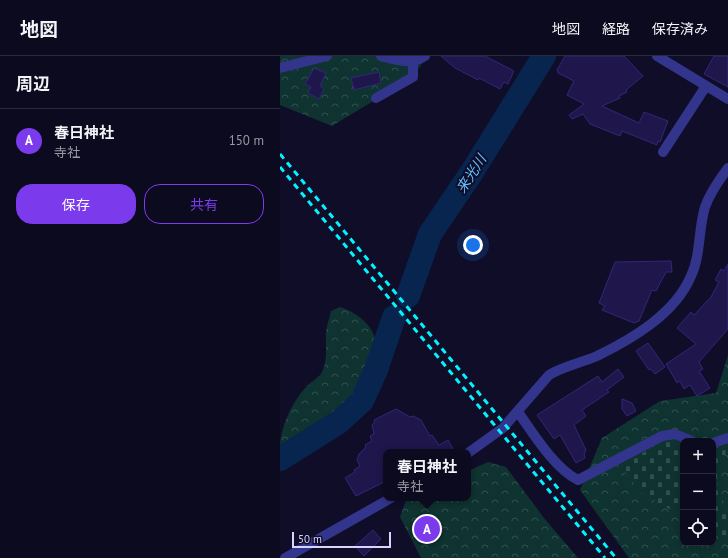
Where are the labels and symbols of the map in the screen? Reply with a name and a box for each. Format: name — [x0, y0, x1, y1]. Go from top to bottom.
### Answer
water label: 来光川 — [452, 150, 491, 197]
your location — [463, 235, 483, 255]
pin: A — [414, 514, 440, 544]
scale bar — [292, 530, 391, 549]

